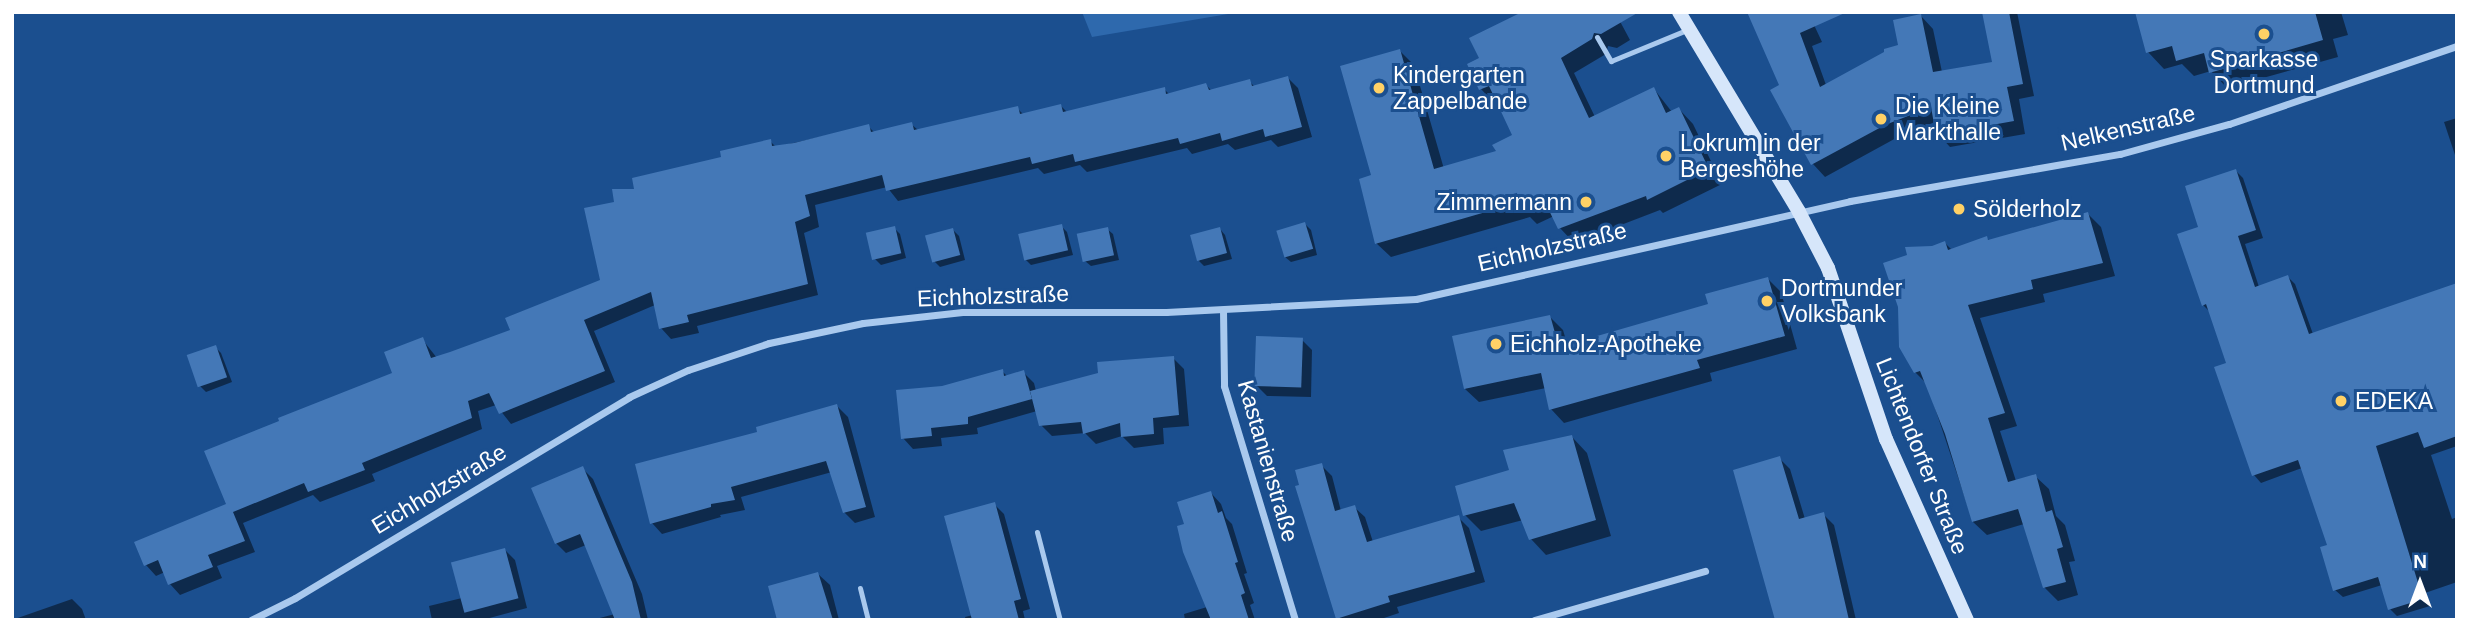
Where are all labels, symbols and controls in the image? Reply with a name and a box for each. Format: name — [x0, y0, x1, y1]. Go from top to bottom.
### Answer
marker: Sparkasse Dortmund — [2256, 26, 2272, 42]
place label: Sparkasse Dortmund — [2210, 45, 2318, 99]
place label: Kindergarten Zappelbande — [1393, 61, 1527, 115]
marker: Kindergarten Zappelbande — [1371, 80, 1387, 96]
place label: Die Kleine Markthalle — [1895, 92, 2001, 146]
street label: Nelkenstraße — [2058, 99, 2198, 157]
marker: Die Kleine Markthalle — [1873, 111, 1889, 127]
place label: Lokrum in der Bergeshöhe — [1680, 129, 1821, 183]
marker: Lokrum in der Bergeshöhe — [1658, 148, 1674, 164]
place label: Zimmermann — [1437, 188, 1572, 216]
marker: Zimmermann — [1578, 194, 1594, 210]
place label: Sölderholz — [1973, 195, 2082, 223]
marker: Sölderholz — [1951, 201, 1967, 217]
street label: Eichholzstraße — [1475, 216, 1629, 278]
place label: Dortmunder Volksbank — [1781, 274, 1902, 328]
street label: Eichholzstraße — [917, 280, 1069, 312]
marker: Dortmunder Volksbank — [1759, 293, 1775, 309]
place label: Eichholz-Apotheke — [1510, 330, 1702, 358]
marker: Eichholz-Apotheke — [1488, 336, 1504, 352]
street label: Lichtendorfer Straße — [1870, 354, 1974, 558]
street label: Kastanienstraße — [1232, 377, 1304, 545]
place label: EDEKA — [2355, 387, 2433, 415]
marker: EDEKA — [2333, 393, 2349, 409]
street label: Eichholzstraße — [367, 438, 511, 540]
north arrow — [2385, 548, 2455, 618]
text: N — [2413, 551, 2427, 572]

